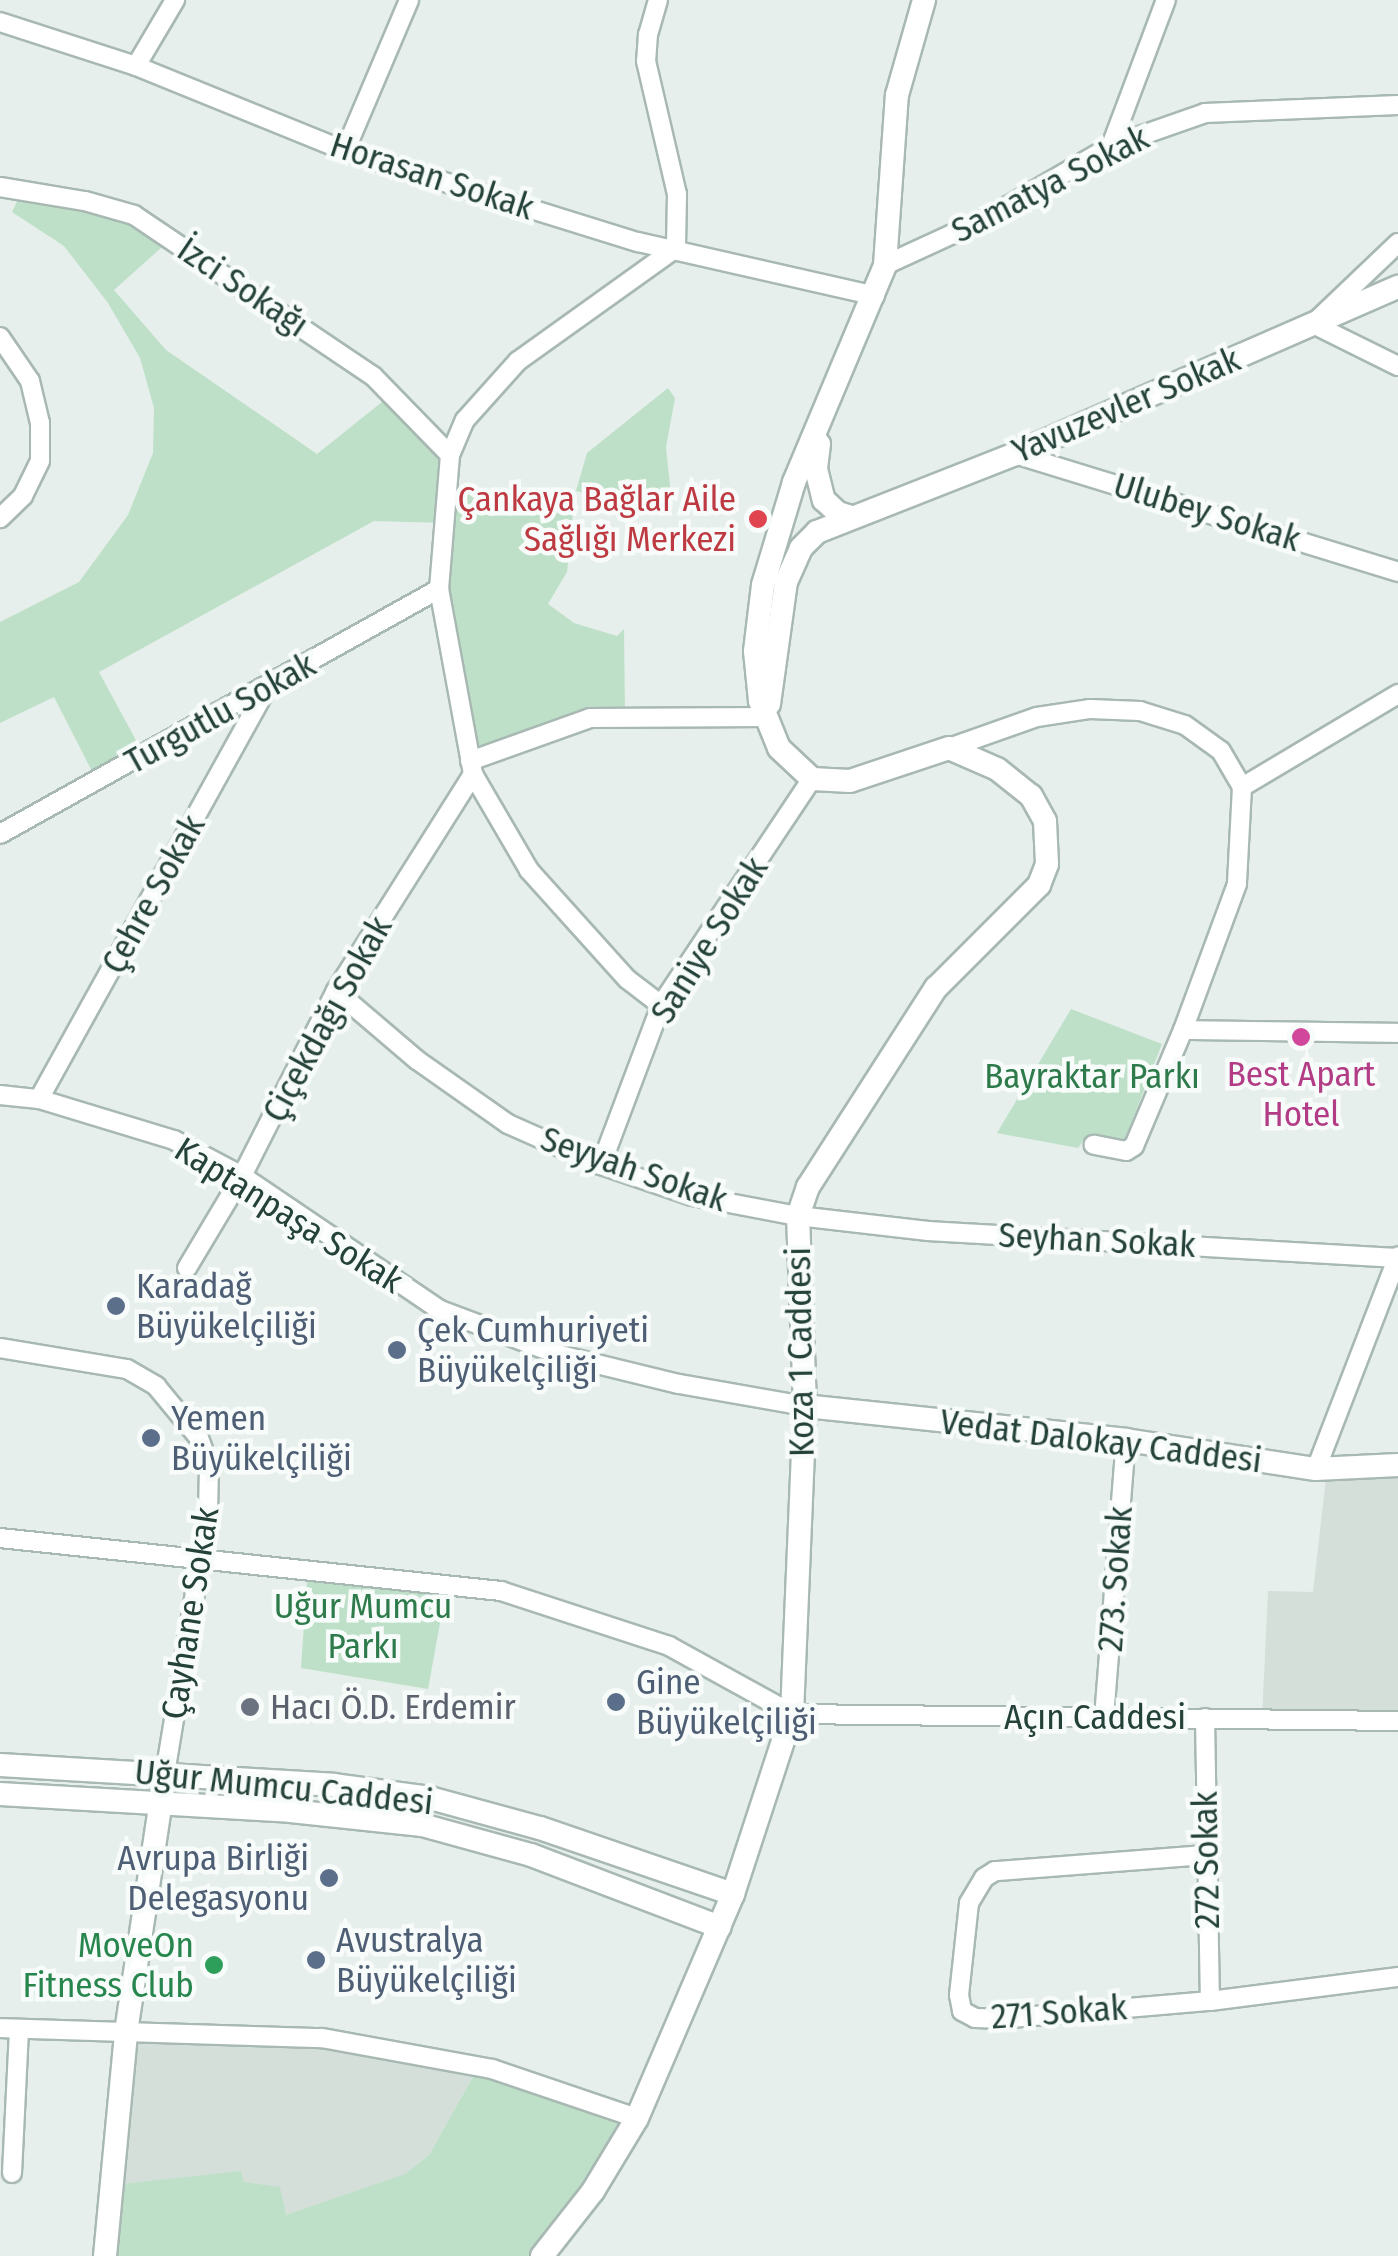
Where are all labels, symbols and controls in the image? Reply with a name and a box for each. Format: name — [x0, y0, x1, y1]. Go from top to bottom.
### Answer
street label: Samatya Sokak — [944, 116, 1156, 252]
street label: Horasan Sokak — [325, 123, 539, 229]
street label: İzci Sokağı — [170, 228, 316, 346]
street label: Yavuzevler Sokak — [1006, 338, 1246, 472]
street label: Ulubey Sokak — [1109, 464, 1305, 560]
place label: Çankaya Bağlar Aile Sağlığı Merkezi — [457, 478, 736, 560]
marker: Çankaya Bağlar Aile Sağlığı Merkezi — [745, 506, 771, 532]
street label: Turgutlu Sokak — [117, 643, 323, 783]
street label: Çehre Sokak — [92, 807, 214, 981]
street label: Saniye Sokak — [641, 849, 777, 1031]
street label: Çiçekdağı Sokak — [253, 909, 401, 1129]
marker: Best Apart Hotel — [1290, 1026, 1312, 1048]
place label: Best Apart Hotel — [1227, 1053, 1375, 1135]
park label: Bayraktar Parkı — [984, 1055, 1200, 1097]
street label: Seyyah Sokak — [535, 1118, 733, 1220]
street label: Kaptanpaşa Sokak — [167, 1128, 411, 1302]
street label: Seyhan Sokak — [997, 1214, 1197, 1266]
street label: Koza 1 Caddesi — [777, 1247, 823, 1457]
place label: Karadağ Büyükelçiliği — [136, 1265, 317, 1347]
marker: Karadağ Büyükelçiliği — [105, 1295, 127, 1317]
place label: Çek Cumhuriyeti Büyükelçiliği — [417, 1309, 649, 1391]
marker: Çek Cumhuriyeti Büyükelçiliği — [386, 1339, 408, 1361]
place label: Yemen Büyükelçiliği — [171, 1397, 352, 1479]
street label: Vedat Dalokay Caddesi — [938, 1400, 1264, 1482]
marker: Yemen Büyükelçiliği — [140, 1427, 162, 1449]
street label: Çayhane Sokak — [153, 1504, 227, 1722]
street label: 273. Sokak — [1089, 1505, 1141, 1653]
park label: Uğur Mumcu Parkı — [274, 1585, 452, 1667]
place label: Gine Büyükelçiliği — [636, 1661, 817, 1743]
place label: Hacı Ö.D. Erdemir — [270, 1686, 516, 1728]
marker: Gine Büyükelçiliği — [605, 1691, 627, 1713]
marker: Hacı Ö.D. Erdemir — [239, 1696, 261, 1718]
street label: Açın Caddesi — [1004, 1696, 1186, 1738]
street label: Uğur Mumcu Caddesi — [133, 1750, 435, 1824]
street label: 272 Sokak — [1184, 1791, 1228, 1929]
place label: Avrupa Birliği Delegasyonu — [117, 1837, 309, 1919]
marker: Avrupa Birliği Delegasyonu — [318, 1867, 340, 1889]
place label: Avustralya Büyükelçiliği — [336, 1919, 517, 2001]
place label: MoveOn Fitness Club — [22, 1924, 194, 2006]
marker: Avustralya Büyükelçiliği — [305, 1949, 327, 1971]
marker: MoveOn Fitness Club — [203, 1954, 225, 1976]
street label: 271 Sokak — [990, 1986, 1128, 2038]

